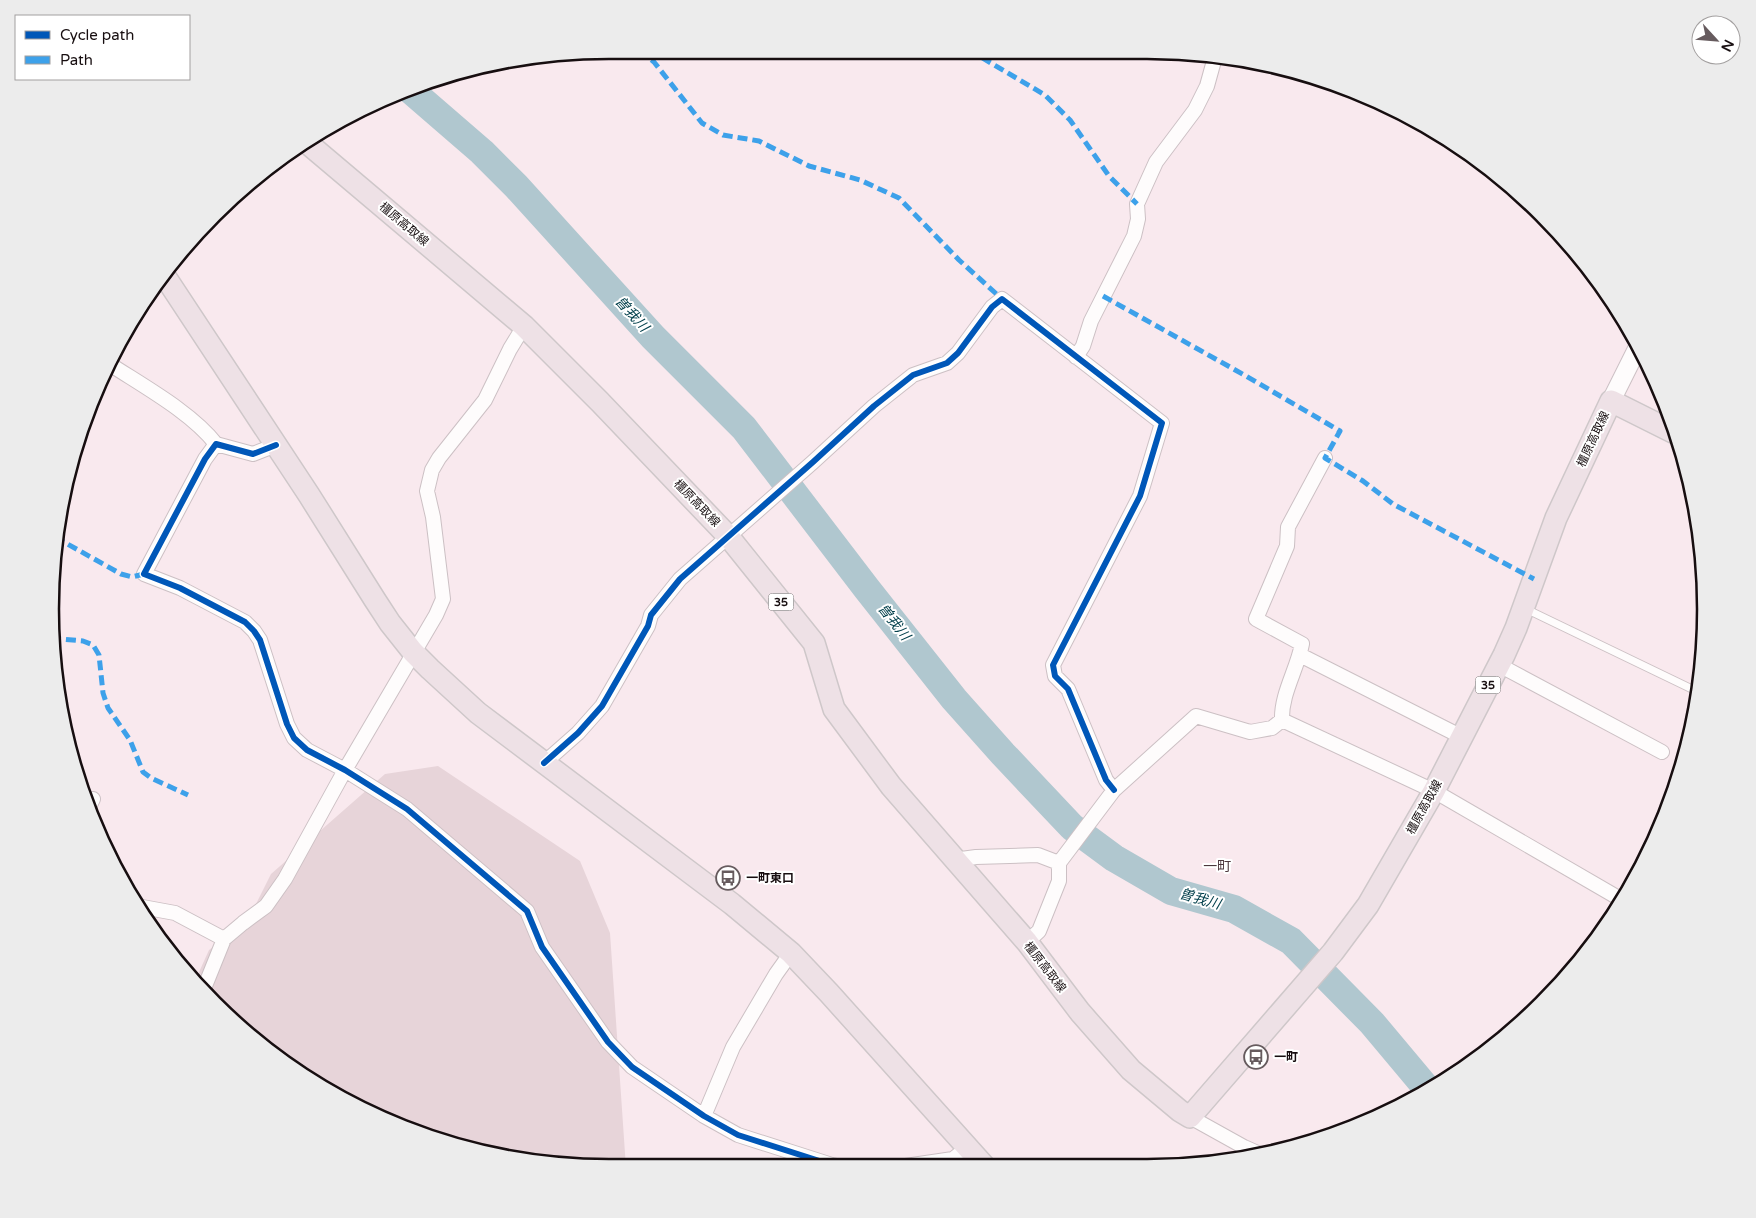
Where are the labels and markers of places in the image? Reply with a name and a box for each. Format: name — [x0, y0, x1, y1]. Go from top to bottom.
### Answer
bus stop icon: 一町東口 — [715, 865, 741, 891]
place label: 一町東口 — [746, 871, 794, 885]
bus stop icon: 一町 — [1243, 1044, 1269, 1070]
place label: 一町 — [1274, 1050, 1298, 1064]

